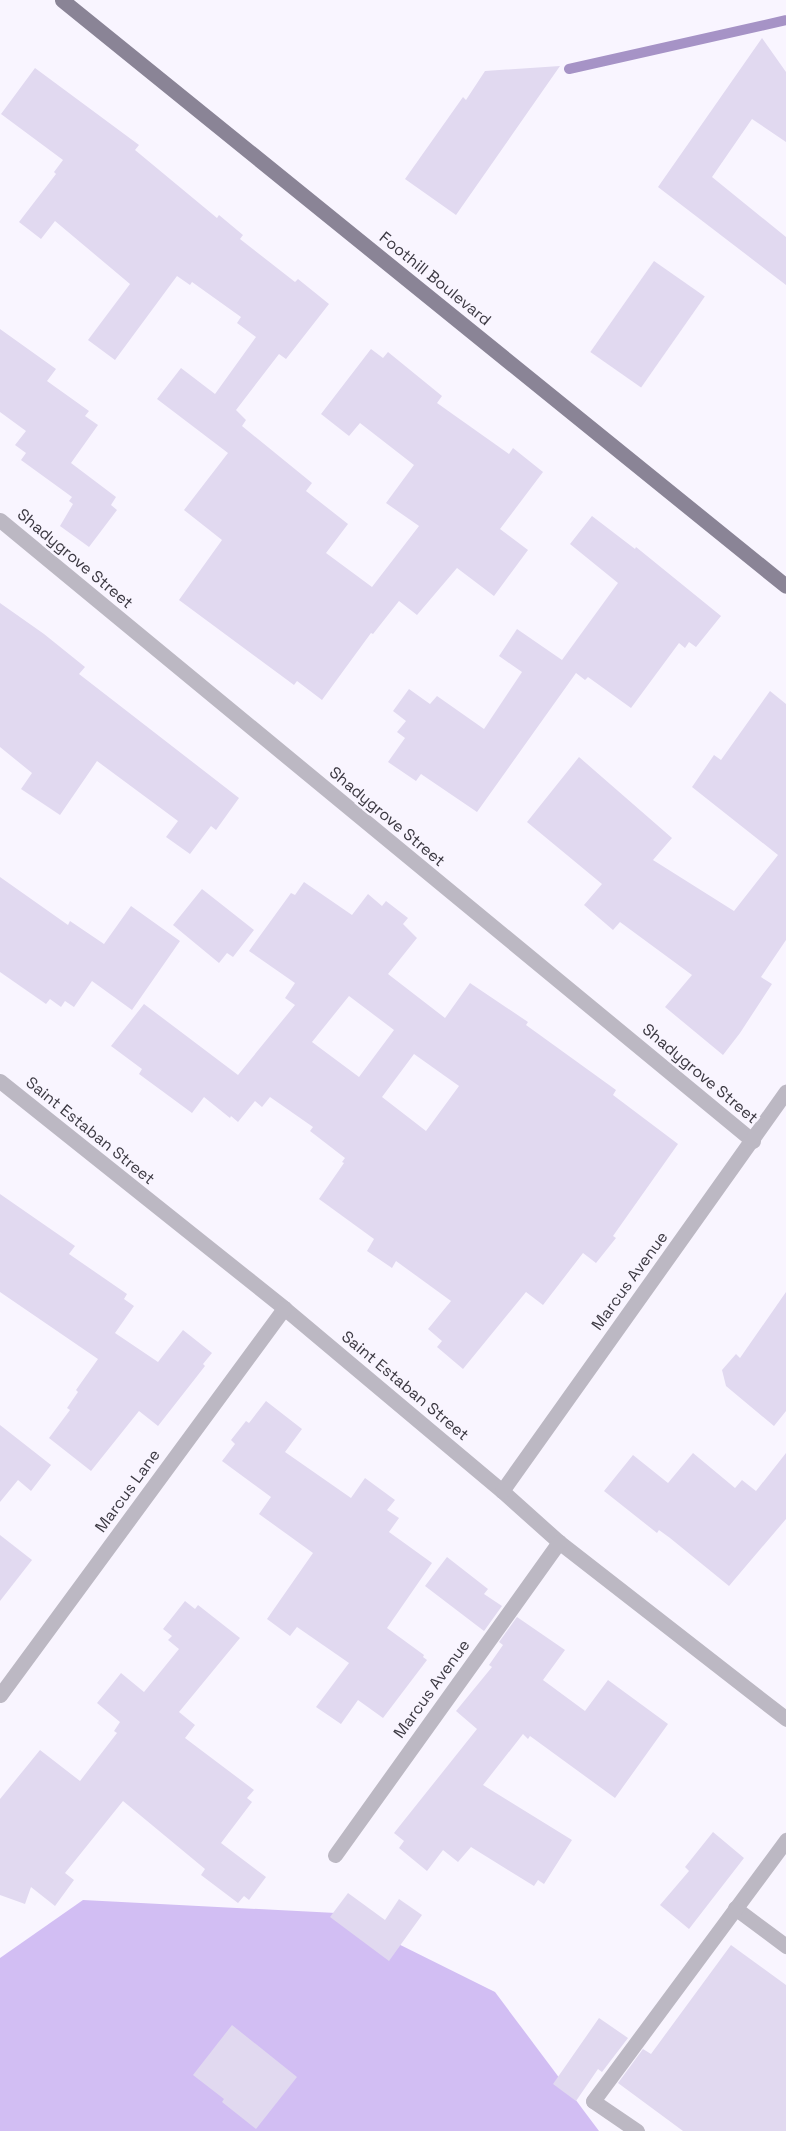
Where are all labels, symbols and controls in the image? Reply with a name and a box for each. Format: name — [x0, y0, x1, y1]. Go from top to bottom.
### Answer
street label: Foothill Boulevard — [375, 228, 495, 330]
street label: Shadygrove Street — [13, 505, 137, 613]
street label: Shadygrove Street — [325, 763, 449, 871]
street label: Shadygrove Street — [638, 1020, 762, 1128]
street label: Saint Estaban Street — [22, 1073, 158, 1189]
street label: Marcus Avenue — [588, 1228, 672, 1334]
street label: Saint Estaban Street — [338, 1327, 472, 1445]
street label: Marcus Lane — [91, 1446, 165, 1536]
street label: Marcus Avenue — [390, 1636, 474, 1742]

